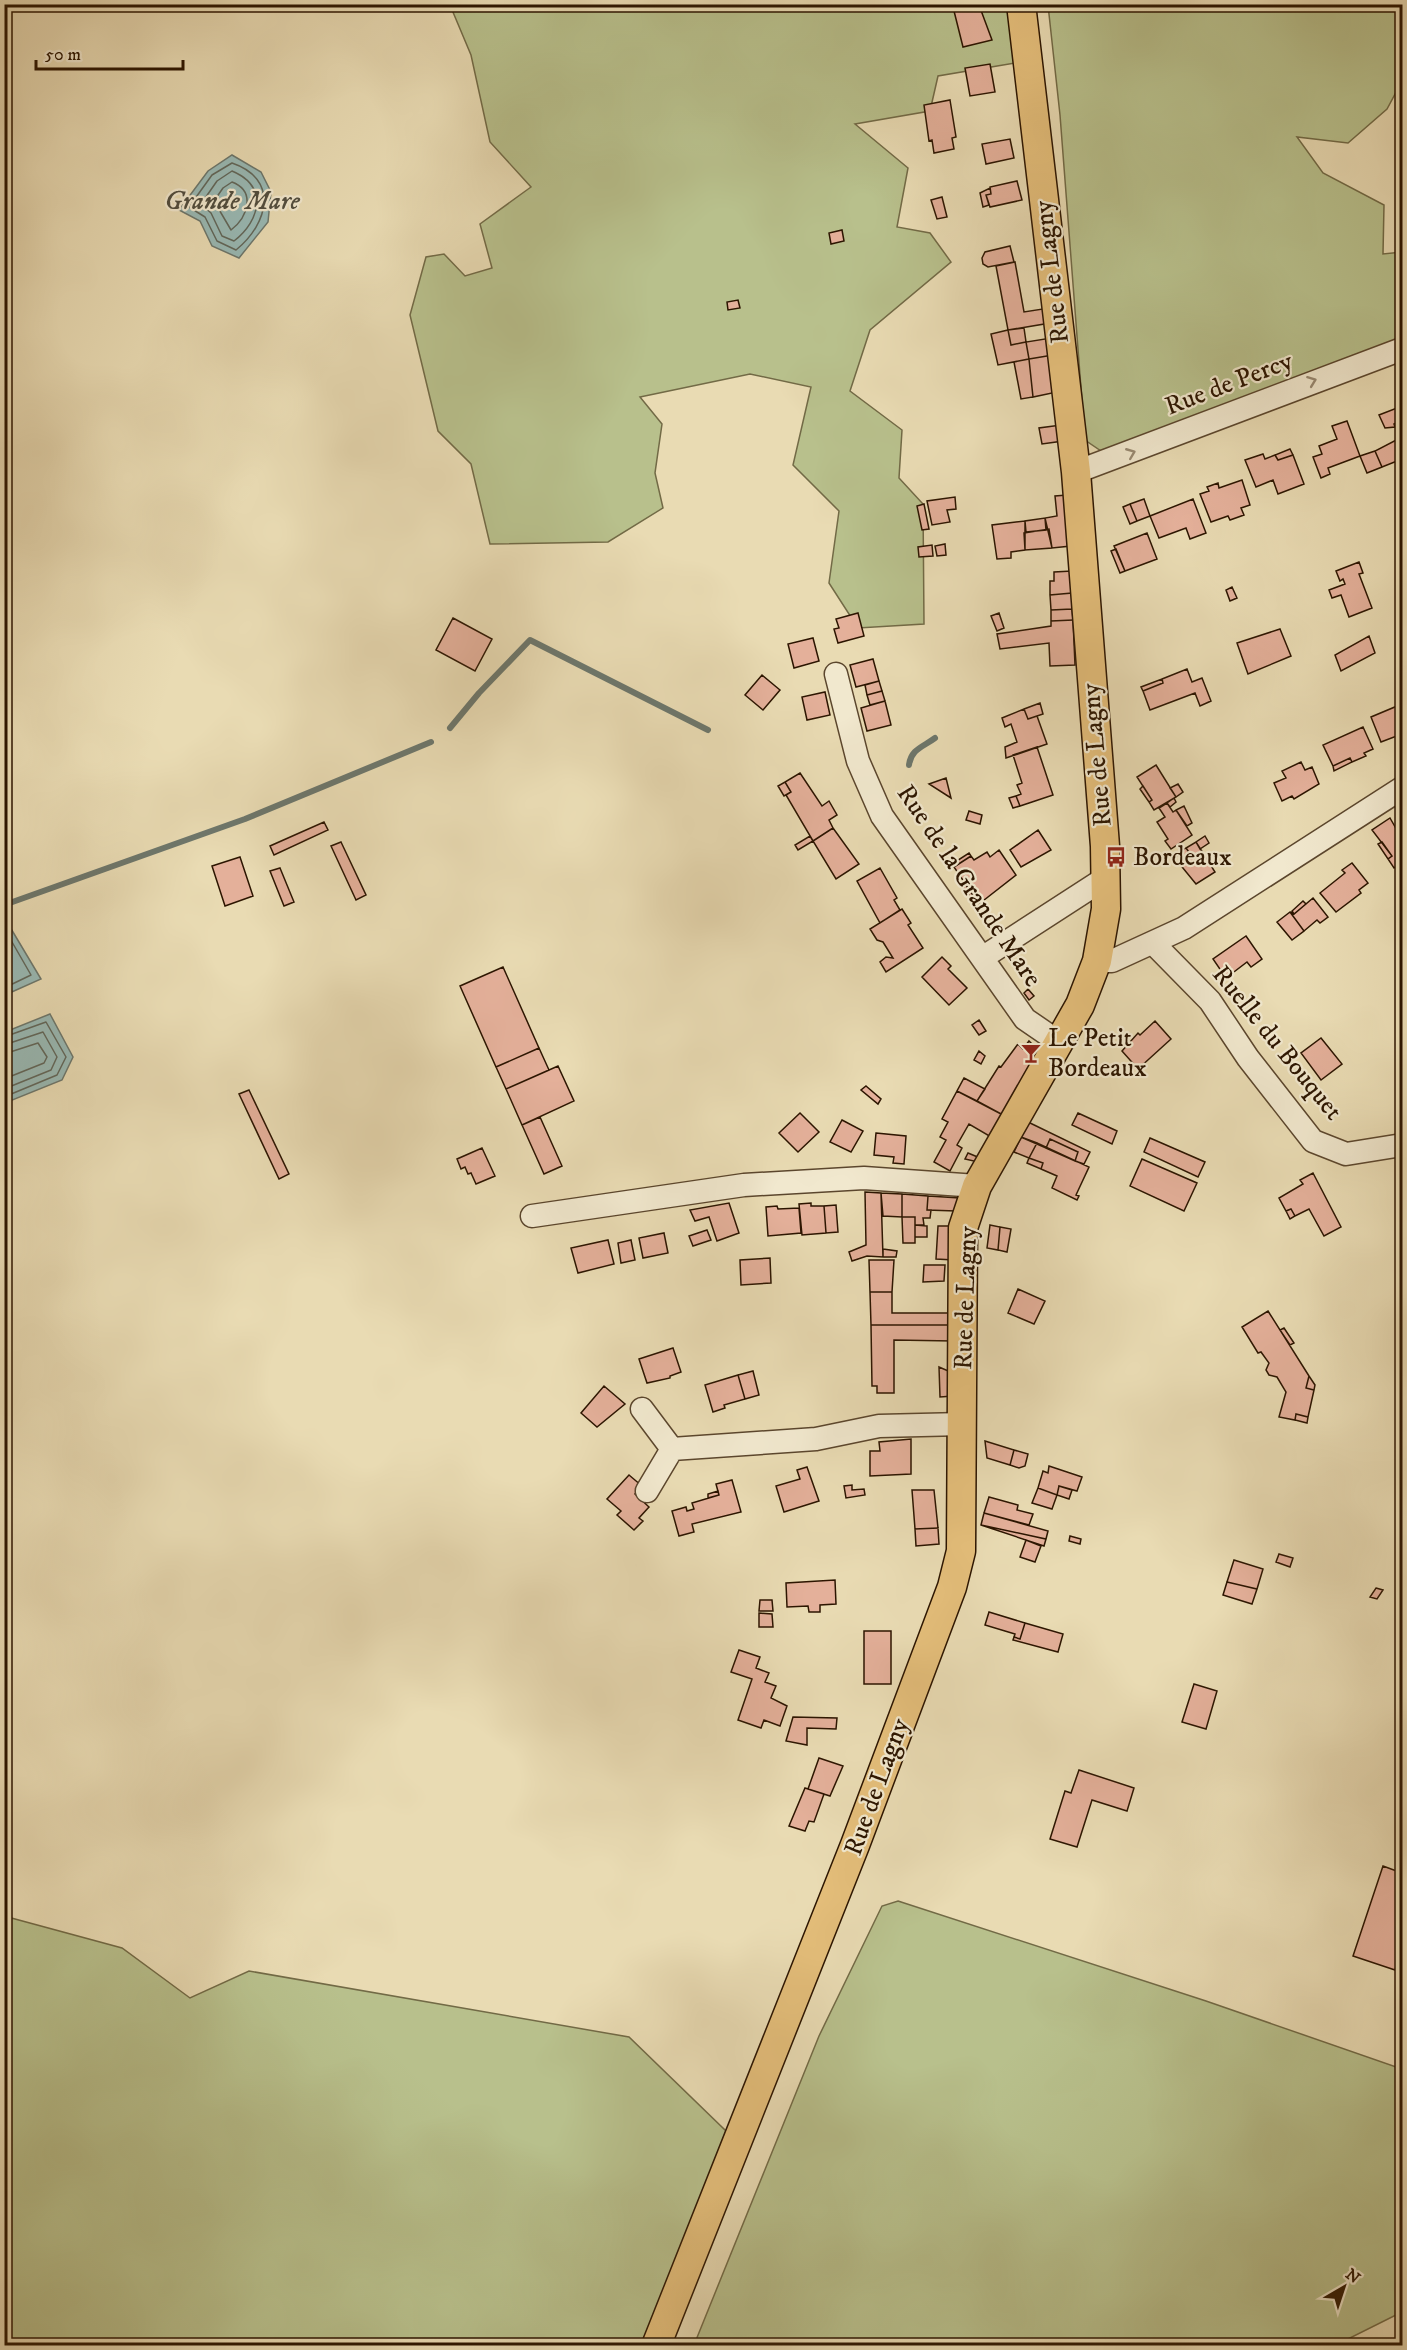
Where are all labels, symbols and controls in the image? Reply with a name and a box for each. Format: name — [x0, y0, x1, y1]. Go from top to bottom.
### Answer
scale bar — [36, 33, 183, 71]
text: 50 m — [45, 44, 81, 66]
water label: Grande Mare — [164, 184, 300, 218]
street label: Rue de Lagny — [1027, 198, 1077, 345]
street label: Rue de Percy — [1160, 344, 1298, 423]
one-way arrow — [1307, 376, 1317, 389]
one-way arrow — [1125, 447, 1136, 460]
street label: Rue de Lagny — [1074, 681, 1120, 828]
street label: Rue de la Grande Mare — [889, 779, 1049, 993]
place label: Bordeaux — [1133, 841, 1232, 874]
bus stop icon: Bordeaux — [1104, 845, 1128, 869]
street label: Ruelle du Bouquet — [1204, 959, 1350, 1127]
place label: Le Petit Bordeaux — [1048, 1022, 1147, 1085]
bar icon: Le Petit Bordeaux — [1019, 1041, 1043, 1065]
street label: Rue de Lagny — [947, 1225, 985, 1370]
street label: Rue de Lagny — [837, 1713, 917, 1860]
north arrow — [1314, 2257, 1374, 2317]
text: N — [1341, 2264, 1364, 2288]

